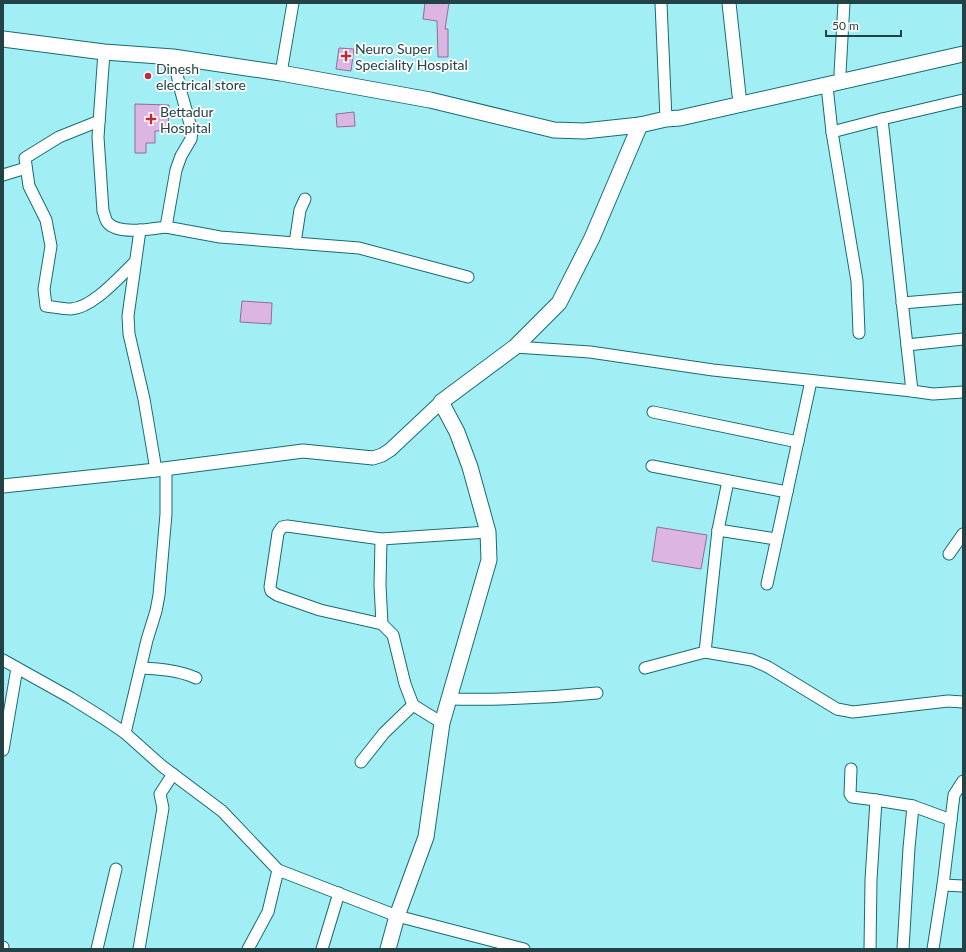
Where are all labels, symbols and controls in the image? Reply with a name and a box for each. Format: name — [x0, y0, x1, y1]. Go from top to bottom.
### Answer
scale bar — [826, 12, 901, 38]
text: 50 m — [832, 18, 859, 33]
place label: Neuro Super Speciality Hospital — [355, 40, 468, 73]
marker: Neuro Super Speciality Hospital — [340, 50, 352, 62]
place label: Dinesh electrical store — [156, 60, 246, 93]
marker: Dinesh electrical store — [143, 71, 153, 81]
place label: Bettadur Hospital — [160, 103, 214, 136]
marker: Bettadur Hospital — [145, 113, 157, 125]

